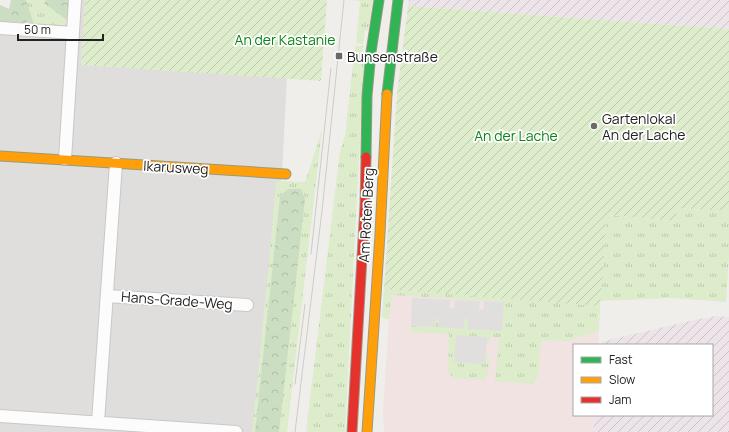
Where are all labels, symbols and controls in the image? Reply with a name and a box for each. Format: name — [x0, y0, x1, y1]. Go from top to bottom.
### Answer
scale bar — [18, 16, 103, 42]
text: 50 m — [24, 21, 51, 38]
park label: An der Kastanie — [235, 30, 335, 49]
place label: Bunsenstraße — [347, 47, 438, 66]
marker: Bunsenstraße — [334, 51, 344, 61]
place label: Gartenlokal An der Lache — [602, 109, 685, 144]
marker: Gartenlokal An der Lache — [589, 121, 599, 131]
park label: An der Lache — [474, 126, 558, 145]
street label: Ikarusweg — [143, 156, 209, 178]
street label: Am Roten Berg — [354, 167, 378, 263]
street label: Hans-Grade-Weg — [121, 287, 233, 313]
legend — [573, 344, 713, 416]
text: Fast — [609, 351, 633, 368]
text: Slow — [609, 371, 635, 388]
text: Jam — [609, 391, 631, 408]

